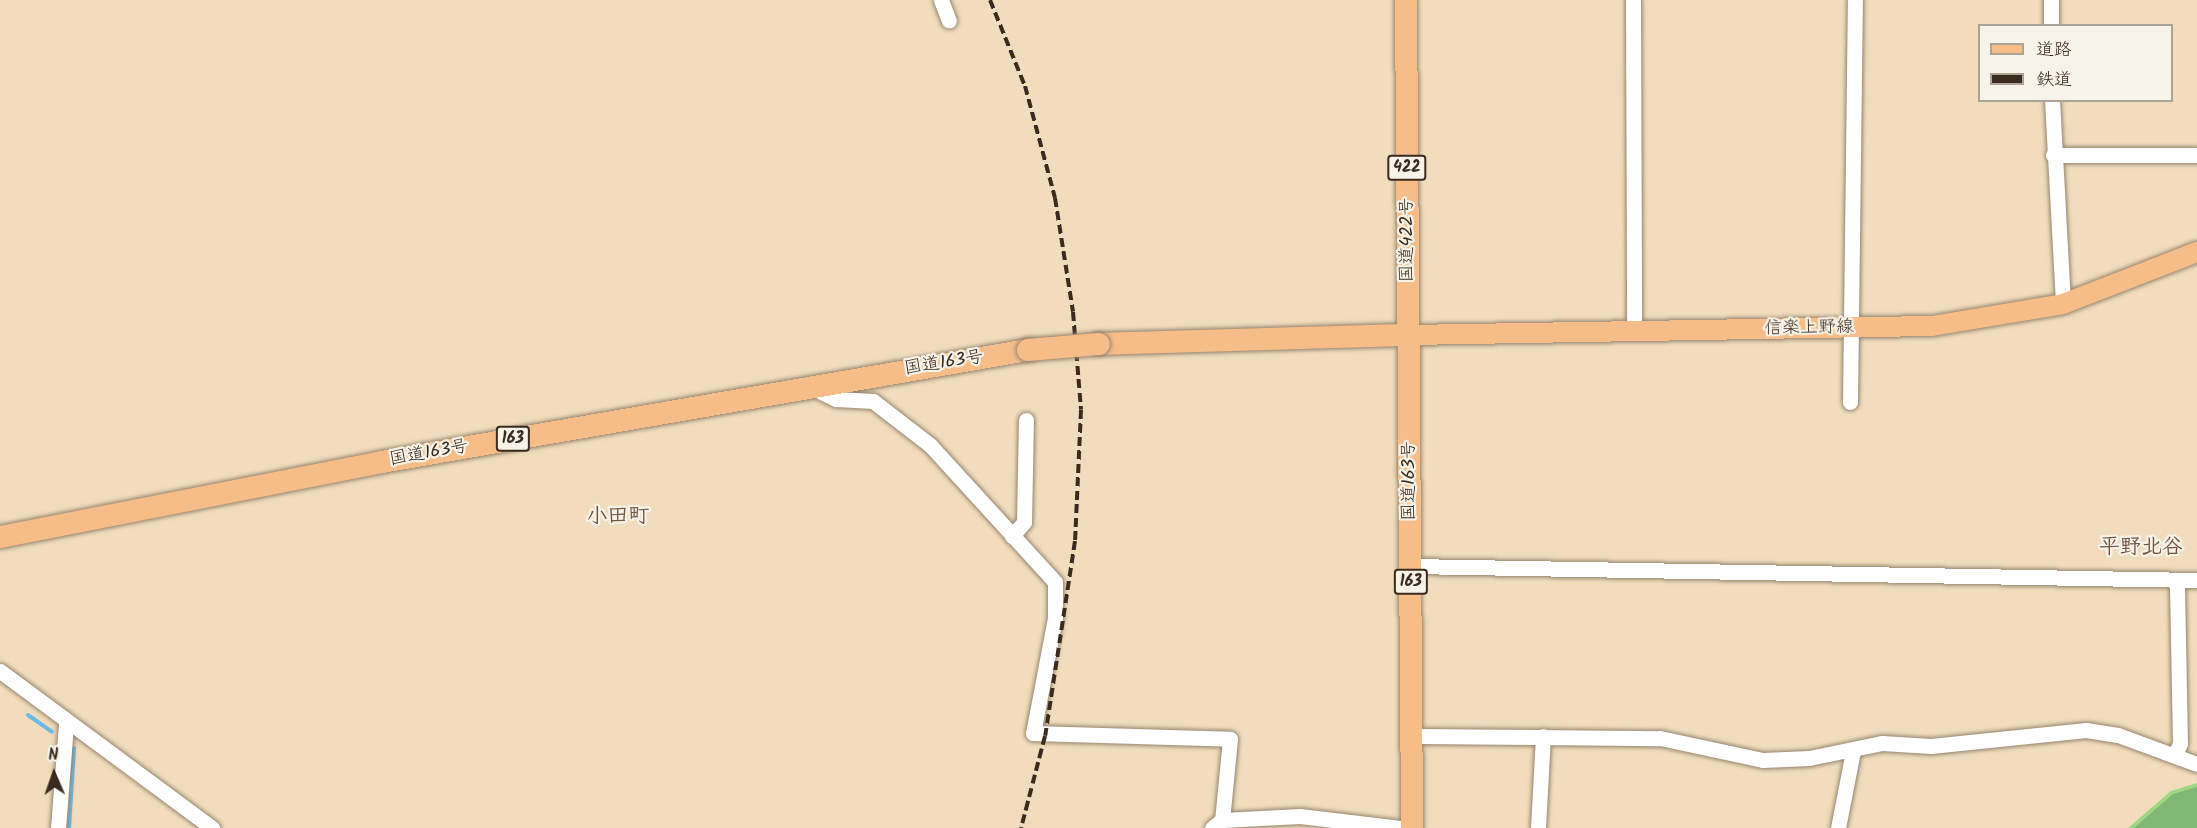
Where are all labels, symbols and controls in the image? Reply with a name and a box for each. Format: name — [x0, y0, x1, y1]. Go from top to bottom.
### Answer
legend — [1978, 24, 2173, 102]
text: 道路 — [2036, 36, 2072, 65]
text: 鉄道 — [2036, 66, 2072, 95]
road number: 422 — [1386, 155, 1428, 181]
street label: 国道422号 — [1397, 198, 1419, 282]
street label: 信楽上野線 — [1764, 317, 1854, 341]
street label: 国道163号 — [903, 347, 985, 381]
road number: 163 — [495, 426, 531, 452]
street label: 国道163号 — [388, 436, 470, 472]
street label: 国道163号 — [1399, 441, 1421, 521]
district label: 小田町 — [587, 504, 649, 530]
district label: 平野北谷 — [2099, 535, 2183, 561]
road number: 163 — [1393, 569, 1429, 595]
text: N — [48, 743, 59, 768]
north arrow — [24, 744, 84, 804]

